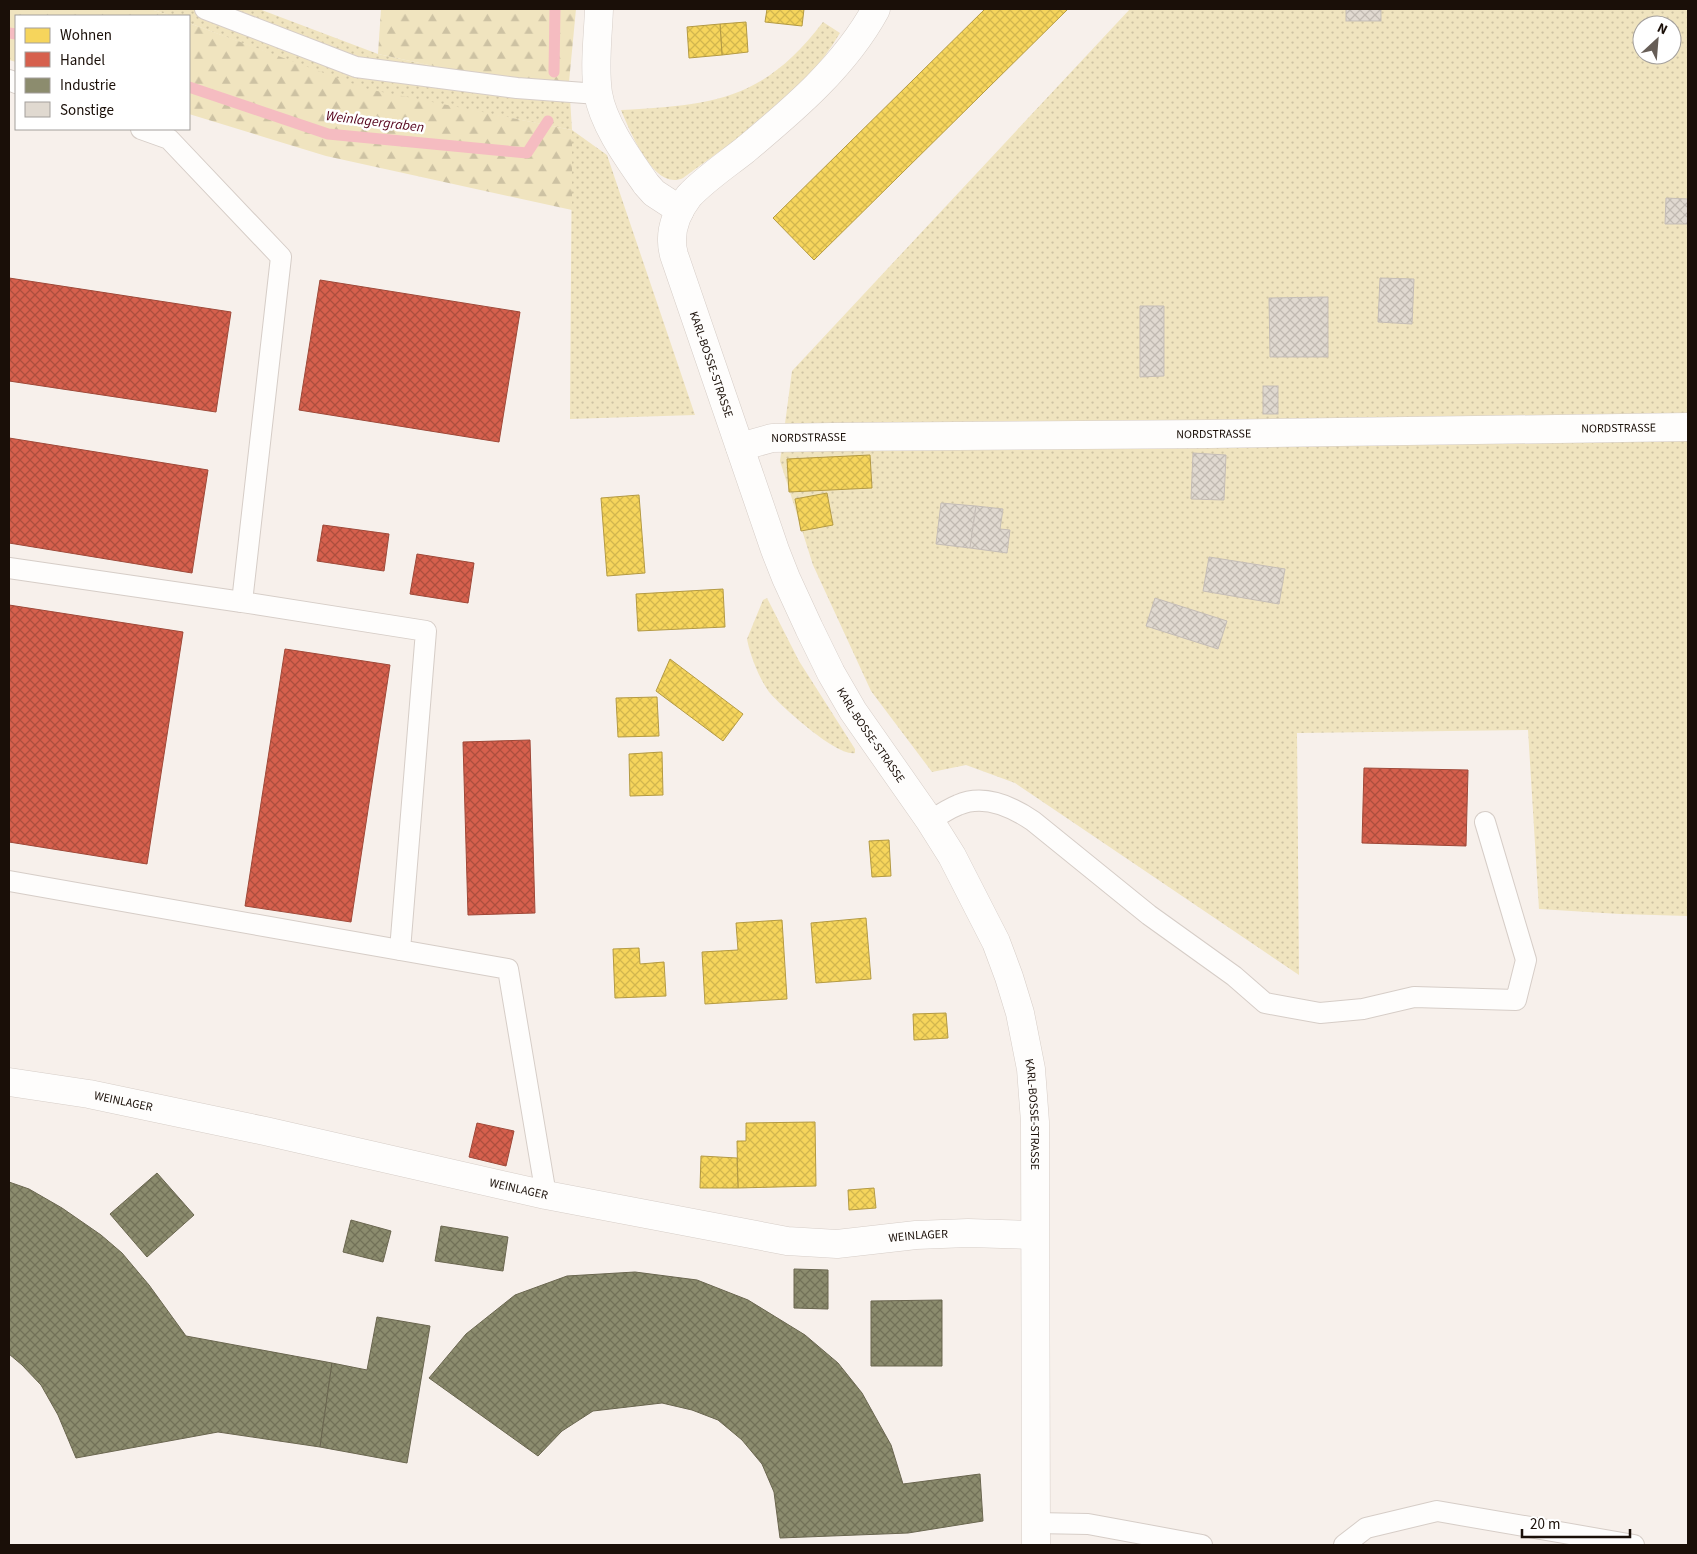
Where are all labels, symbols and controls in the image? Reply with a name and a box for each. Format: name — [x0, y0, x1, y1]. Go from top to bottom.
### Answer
legend — [15, 15, 190, 130]
north arrow — [1632, 15, 1682, 65]
text: N — [1654, 18, 1671, 40]
text: Wohnen — [60, 25, 112, 46]
text: Handel — [60, 50, 105, 71]
text: Industrie — [60, 75, 116, 96]
text: Sonstige — [60, 100, 114, 121]
water label: Weinlagergraben — [325, 106, 425, 138]
street label: KARL-BOSSE-STRASSE — [685, 309, 738, 420]
street label: NORDSTRASSE — [1581, 419, 1656, 437]
street label: NORDSTRASSE — [1176, 425, 1251, 443]
street label: NORDSTRASSE — [771, 428, 846, 447]
street label: KARL-BOSSE-STRASSE — [833, 684, 909, 786]
street label: KARL-BOSSE-STRASSE — [1021, 1057, 1044, 1170]
street label: WEINLAGER — [92, 1087, 154, 1116]
street label: WEINLAGER — [488, 1174, 550, 1204]
street label: WEINLAGER — [888, 1225, 948, 1247]
scale bar — [1522, 1506, 1630, 1538]
text: 20 m — [1530, 1514, 1560, 1535]

